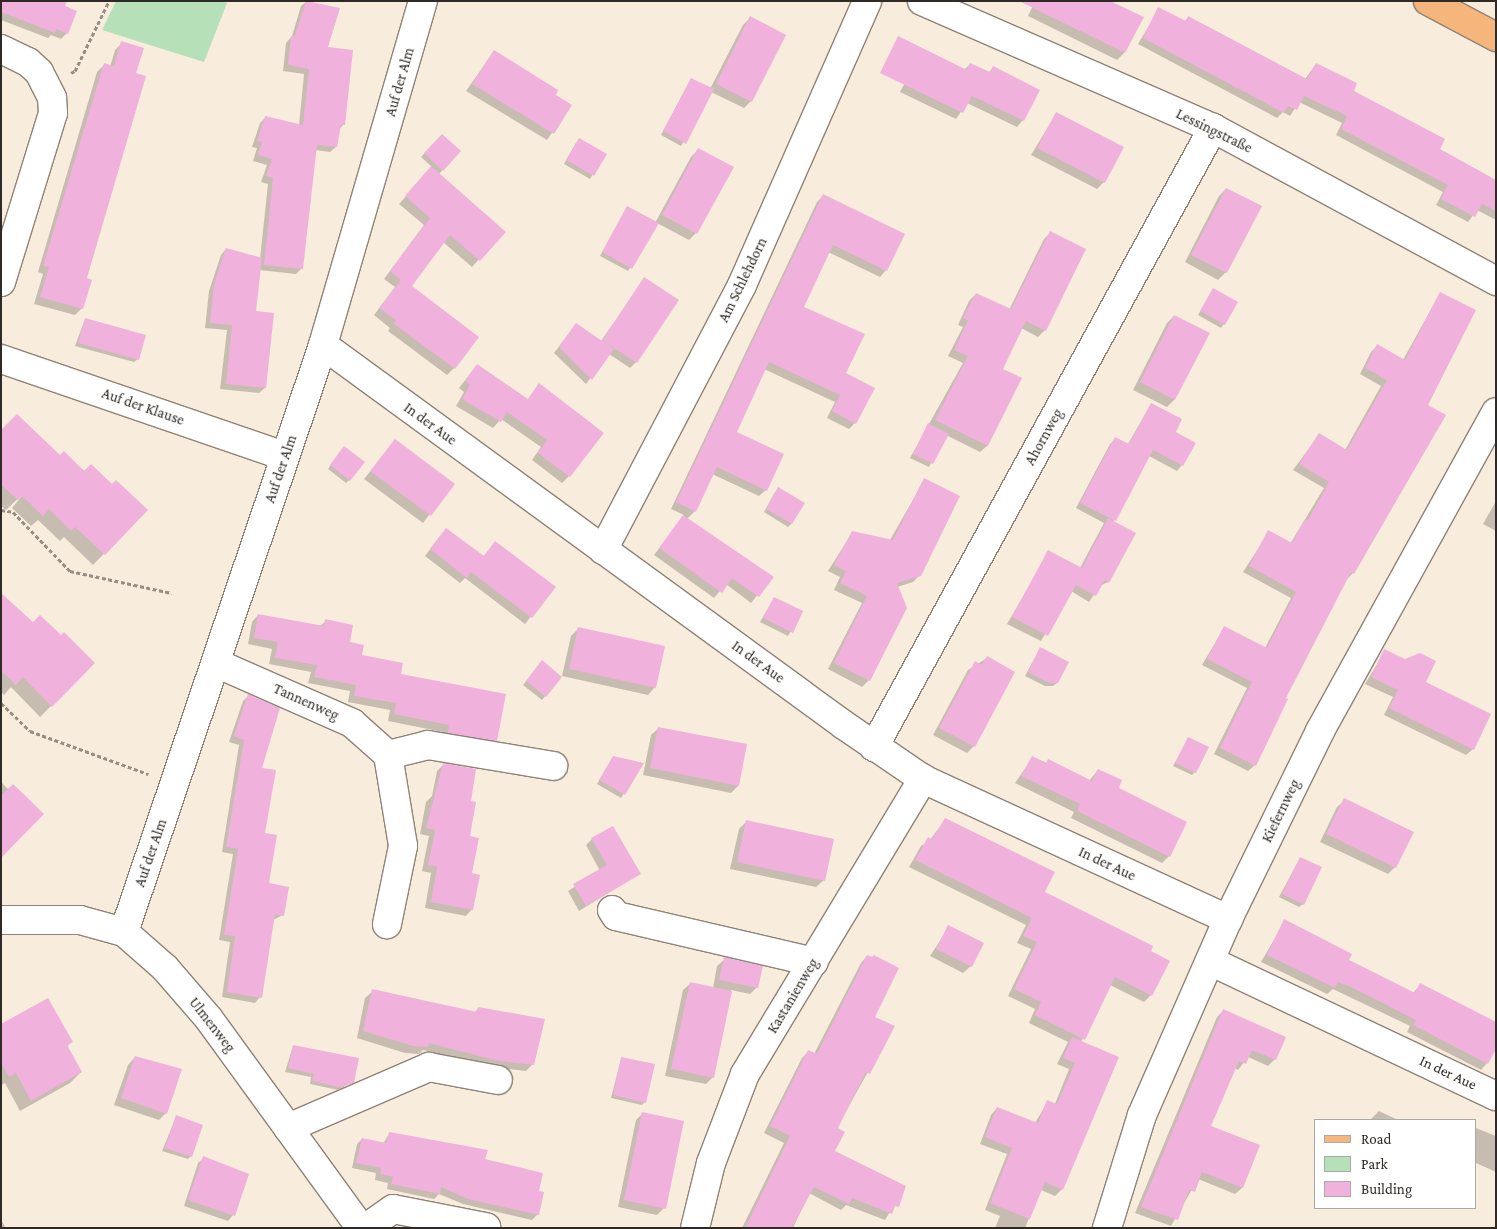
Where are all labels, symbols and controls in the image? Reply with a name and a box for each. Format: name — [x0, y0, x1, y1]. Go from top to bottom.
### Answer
street label: Auf der Alm — [382, 46, 418, 118]
street label: Lessingstraße — [1173, 105, 1255, 157]
street label: Am Schlehdorn — [715, 235, 771, 325]
street label: Auf der Klause — [99, 384, 187, 430]
street label: In der Aue — [400, 399, 460, 449]
street label: Ahornweg — [1021, 405, 1067, 469]
street label: Auf der Alm — [261, 433, 301, 505]
street label: In der Aue — [728, 637, 788, 687]
street label: Tannenweg — [270, 680, 342, 724]
street label: Kiefernweg — [1258, 776, 1304, 846]
street label: Auf der Alm — [131, 817, 171, 889]
street label: In der Aue — [1076, 843, 1138, 885]
street label: Kastanienweg — [764, 955, 822, 1037]
street label: Ulmenweg — [185, 994, 239, 1056]
street label: In der Aue — [1417, 1052, 1479, 1094]
legend — [1314, 1119, 1477, 1209]
text: Road — [1361, 1131, 1391, 1147]
text: Park — [1361, 1156, 1388, 1172]
text: Building — [1361, 1181, 1412, 1197]

